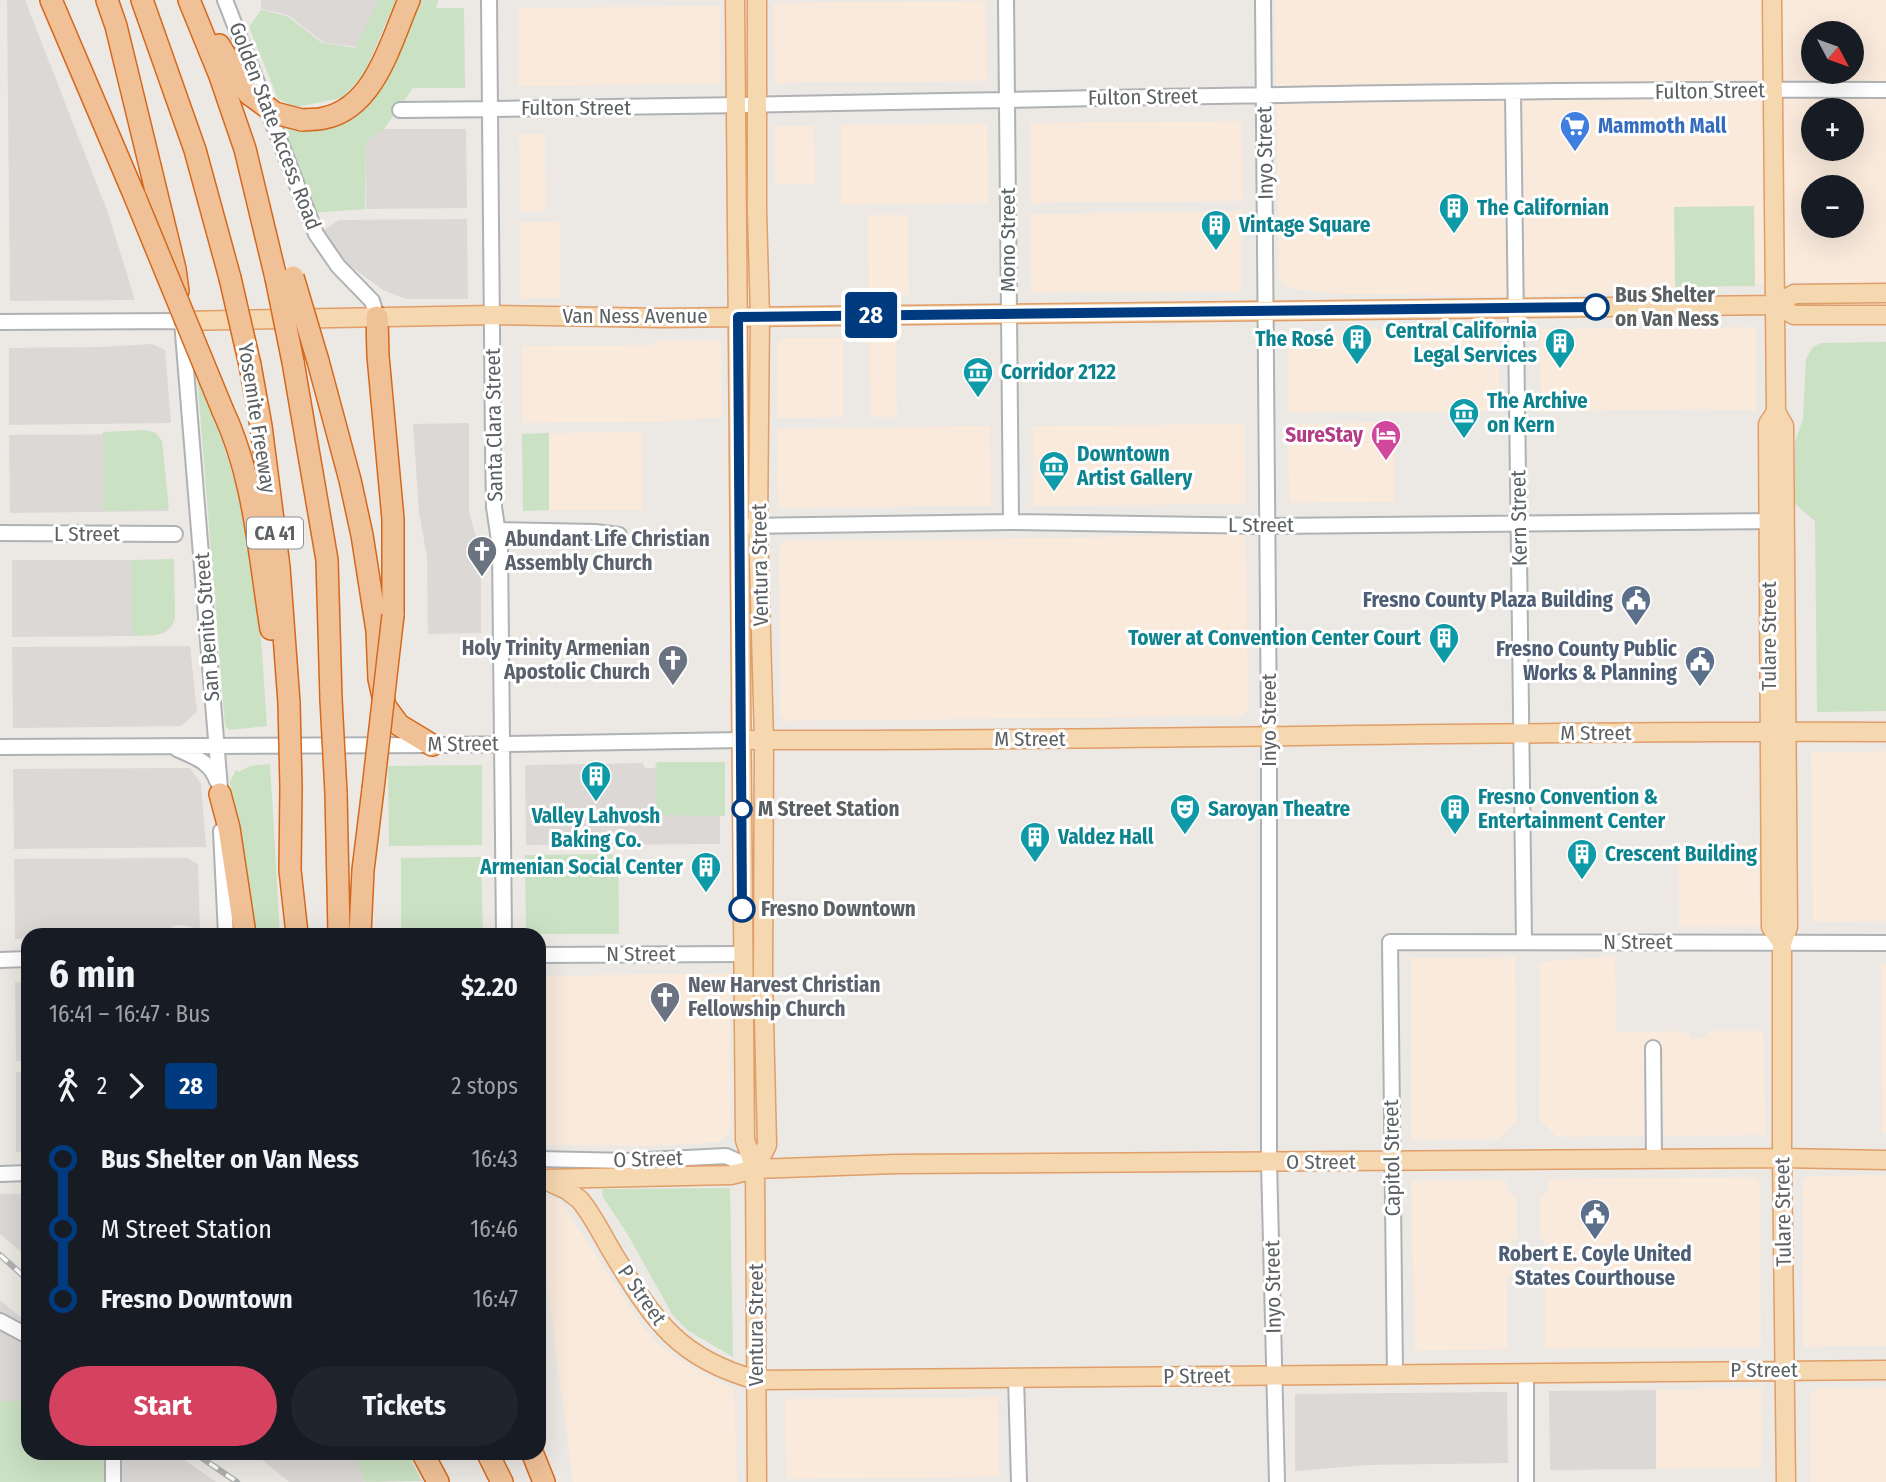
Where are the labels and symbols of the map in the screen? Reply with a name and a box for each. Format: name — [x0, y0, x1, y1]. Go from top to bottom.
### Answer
street label: Golden State Access Road — [223, 19, 327, 233]
north arrow — [1801, 21, 1864, 84]
street label: Fulton Street — [1655, 77, 1765, 105]
street label: Fulton Street — [1088, 83, 1198, 111]
street label: Fulton Street — [521, 95, 631, 121]
street label: Inyo Street — [1251, 106, 1279, 200]
supermarket icon: Mammoth Mall — [1558, 109, 1592, 153]
place label: Mammoth Mall — [1598, 113, 1727, 139]
street label: Mono Street — [995, 188, 1021, 292]
building icon: The Californian — [1437, 191, 1471, 235]
place label: The Californian — [1477, 195, 1609, 221]
building icon: Vintage Square — [1199, 208, 1233, 252]
place label: Vintage Square — [1238, 212, 1371, 238]
place label: Bus Shelter on Van Ness — [1615, 282, 1719, 332]
line badge: 28 — [840, 292, 903, 338]
marker: Bus Shelter on Van Ness — [1583, 294, 1609, 320]
street label: Van Ness Avenue — [562, 303, 708, 329]
place label: Central California Legal Services — [1385, 318, 1537, 368]
building icon: The Rosé — [1340, 322, 1374, 366]
place label: The Rosé — [1255, 326, 1334, 352]
building icon: Central California Legal Services — [1543, 326, 1577, 370]
street label: Yosemite Freeway — [232, 341, 282, 496]
street label: Santa Clara Street — [480, 348, 508, 502]
museum icon: Corridor 2122 — [961, 355, 995, 399]
place label: Corridor 2122 — [1001, 359, 1116, 385]
place label: The Archive on Kern — [1487, 388, 1588, 438]
museum icon: The Archive on Kern — [1447, 396, 1481, 440]
hotel icon: SureStay — [1369, 418, 1403, 462]
place label: SureStay — [1285, 422, 1364, 448]
place label: Downtown Artist Gallery — [1076, 441, 1193, 491]
museum icon: Downtown Artist Gallery — [1037, 449, 1071, 493]
street label: Kern Street — [1505, 470, 1533, 566]
street label: Ventura Street — [746, 503, 774, 627]
street label: L Street — [1228, 512, 1294, 538]
road number: CA 41 — [247, 518, 303, 548]
street label: L Street — [54, 521, 120, 547]
place label: Abundant Life Christian Assembly Church — [504, 526, 710, 576]
church icon: Abundant Life Christian Assembly Church — [465, 534, 499, 578]
street label: San Benito Street — [189, 552, 225, 702]
street label: Tulare Street — [1756, 581, 1782, 691]
public building icon: Fresno County Plaza Building — [1619, 583, 1653, 627]
place label: Fresno County Plaza Building — [1363, 587, 1614, 613]
building icon: Tower at Convention Center Court — [1427, 621, 1461, 665]
place label: Tower at Convention Center Court — [1128, 625, 1422, 651]
place label: Holy Trinity Armenian Apostolic Church — [462, 635, 650, 685]
place label: Fresno County Public Works & Planning — [1496, 636, 1678, 686]
church icon: Holy Trinity Armenian Apostolic Church — [656, 643, 690, 687]
public building icon: Fresno County Public Works & Planning — [1683, 644, 1717, 688]
street label: Inyo Street — [1256, 673, 1282, 767]
street label: M Street — [1560, 720, 1632, 746]
street label: M Street — [994, 726, 1066, 752]
street label: M Street — [427, 730, 499, 758]
building icon: Valley Lahvosh Baking Co. — [579, 759, 613, 803]
place label: Fresno Convention & Entertainment Center — [1478, 784, 1665, 834]
theatre icon: Saroyan Theatre — [1168, 792, 1202, 836]
building icon: Fresno Convention & Entertainment Center — [1438, 792, 1472, 836]
place label: M Street Station — [758, 796, 900, 822]
place label: Saroyan Theatre — [1208, 796, 1351, 822]
marker: M Street Station — [732, 799, 752, 819]
place label: Valley Lahvosh Baking Co. — [531, 803, 660, 853]
building icon: Valdez Hall — [1018, 820, 1052, 864]
place label: Valdez Hall — [1057, 824, 1154, 850]
building icon: Crescent Building — [1565, 837, 1599, 881]
place label: Crescent Building — [1605, 841, 1757, 867]
building icon: Armenian Social Center — [689, 850, 723, 894]
place label: Armenian Social Center — [479, 854, 683, 880]
marker: Fresno Downtown — [729, 896, 755, 922]
place label: Fresno Downtown — [761, 896, 916, 922]
street label: N Street — [1603, 929, 1673, 955]
street label: N Street — [606, 941, 676, 967]
place label: New Harvest Christian Fellowship Church — [688, 972, 881, 1022]
church icon: New Harvest Christian Fellowship Church — [648, 980, 682, 1024]
street label: Capitol Street — [1378, 1099, 1406, 1217]
street label: O Street — [613, 1145, 683, 1173]
street label: O Street — [1286, 1149, 1356, 1175]
street label: Tulare Street — [1769, 1157, 1797, 1267]
public building icon: Robert E. Coyle United States Courthouse — [1578, 1197, 1612, 1241]
street label: Inyo Street — [1259, 1240, 1287, 1334]
place label: Robert E. Coyle United States Courthouse — [1498, 1241, 1692, 1291]
street label: P Street — [612, 1260, 672, 1330]
street label: Ventura Street — [743, 1263, 769, 1387]
street label: P Street — [1730, 1357, 1798, 1383]
street label: P Street — [1163, 1362, 1231, 1390]

